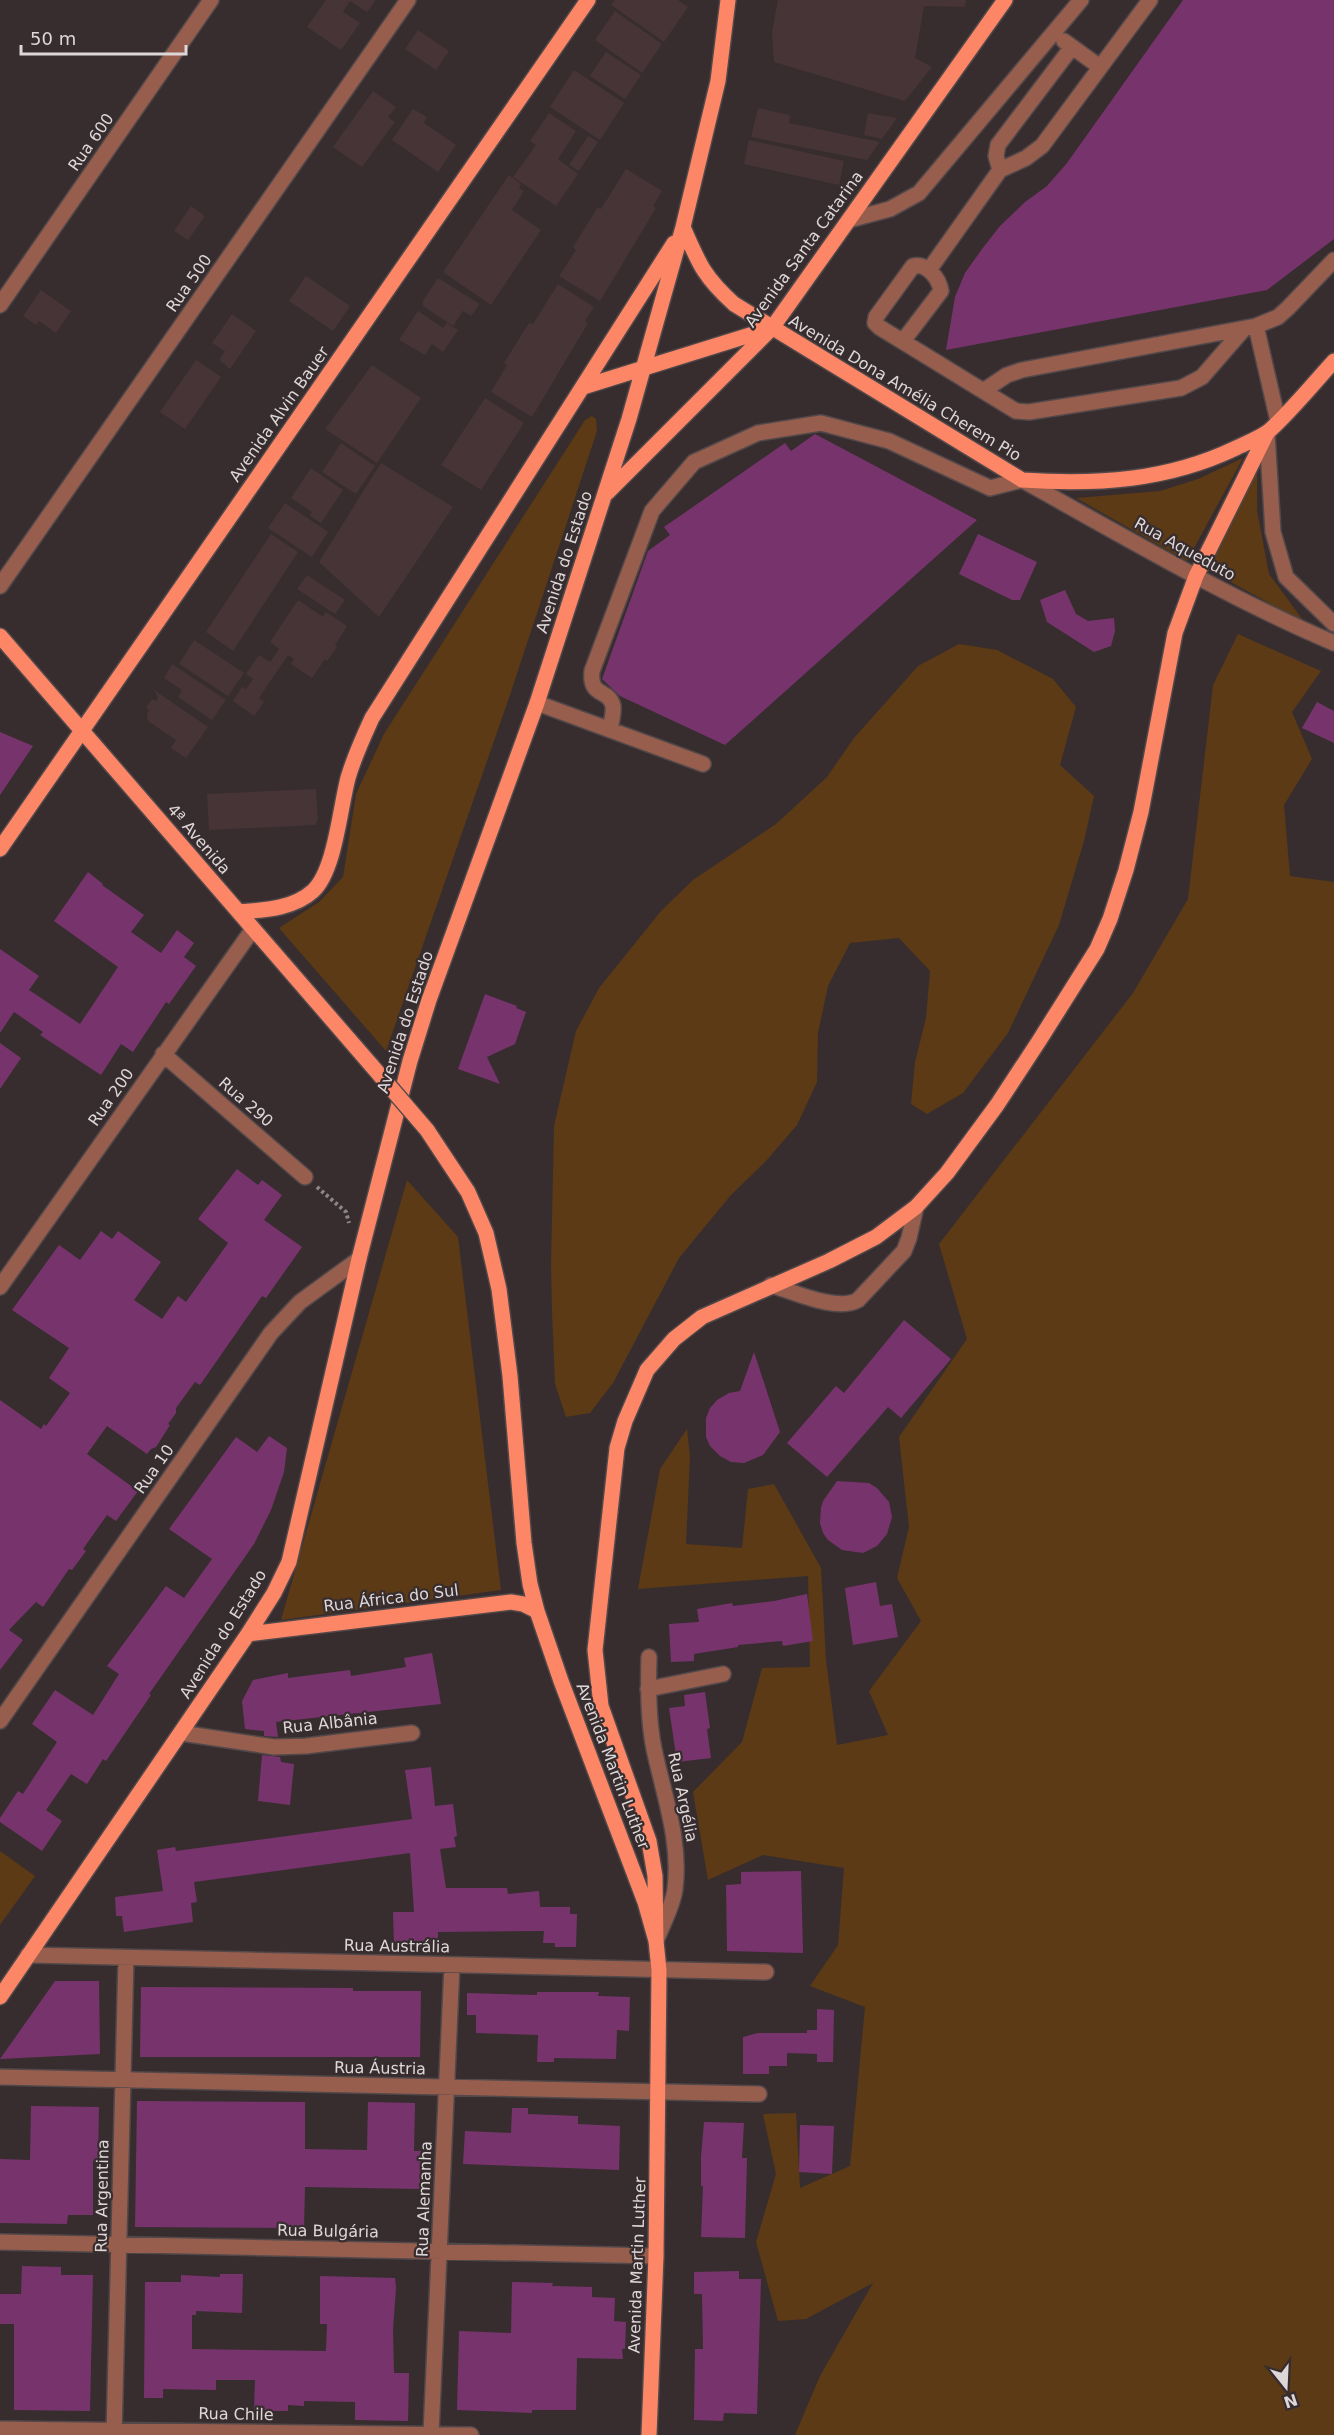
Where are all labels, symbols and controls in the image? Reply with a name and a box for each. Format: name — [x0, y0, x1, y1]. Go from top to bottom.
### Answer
scale bar — [21, 18, 186, 56]
text: 50 m — [30, 28, 76, 49]
street label: Rua 600 — [64, 110, 118, 174]
street label: Avenida Santa Catarina — [741, 167, 867, 331]
street label: Rua 500 — [162, 251, 216, 315]
street label: Avenida Dona Amélia Cherem Pio — [785, 311, 1025, 465]
street label: Avenida Alvin Bauer — [225, 342, 333, 485]
street label: Avenida do Estado — [532, 488, 596, 636]
street label: Rua Aqueduto — [1131, 513, 1239, 585]
street label: 4ª Avenida — [163, 800, 235, 878]
street label: Avenida do Estado — [373, 948, 437, 1096]
street label: Rua 200 — [84, 1065, 138, 1129]
street label: Rua 290 — [215, 1073, 277, 1131]
street label: Rua 10 — [130, 1441, 178, 1497]
street label: Avenida do Estado — [176, 1566, 270, 1702]
street label: Rua África do Sul — [322, 1580, 460, 1616]
street label: Avenida Martin Luther — [572, 1680, 654, 1852]
street label: Rua Albânia — [282, 1709, 378, 1737]
street label: Rua Argélia — [664, 1750, 702, 1844]
street label: Rua Austrália — [344, 1936, 450, 1956]
street label: Rua Áustria — [334, 2058, 426, 2078]
street label: Rua Argentina — [92, 2139, 112, 2253]
street label: Rua Alemanha — [412, 2141, 436, 2257]
street label: Avenida Martin Luther — [624, 2176, 650, 2354]
street label: Rua Bulgária — [277, 2221, 379, 2241]
north arrow — [1256, 2357, 1316, 2417]
text: N — [1281, 2390, 1300, 2412]
street label: Rua Chile — [198, 2404, 274, 2424]

